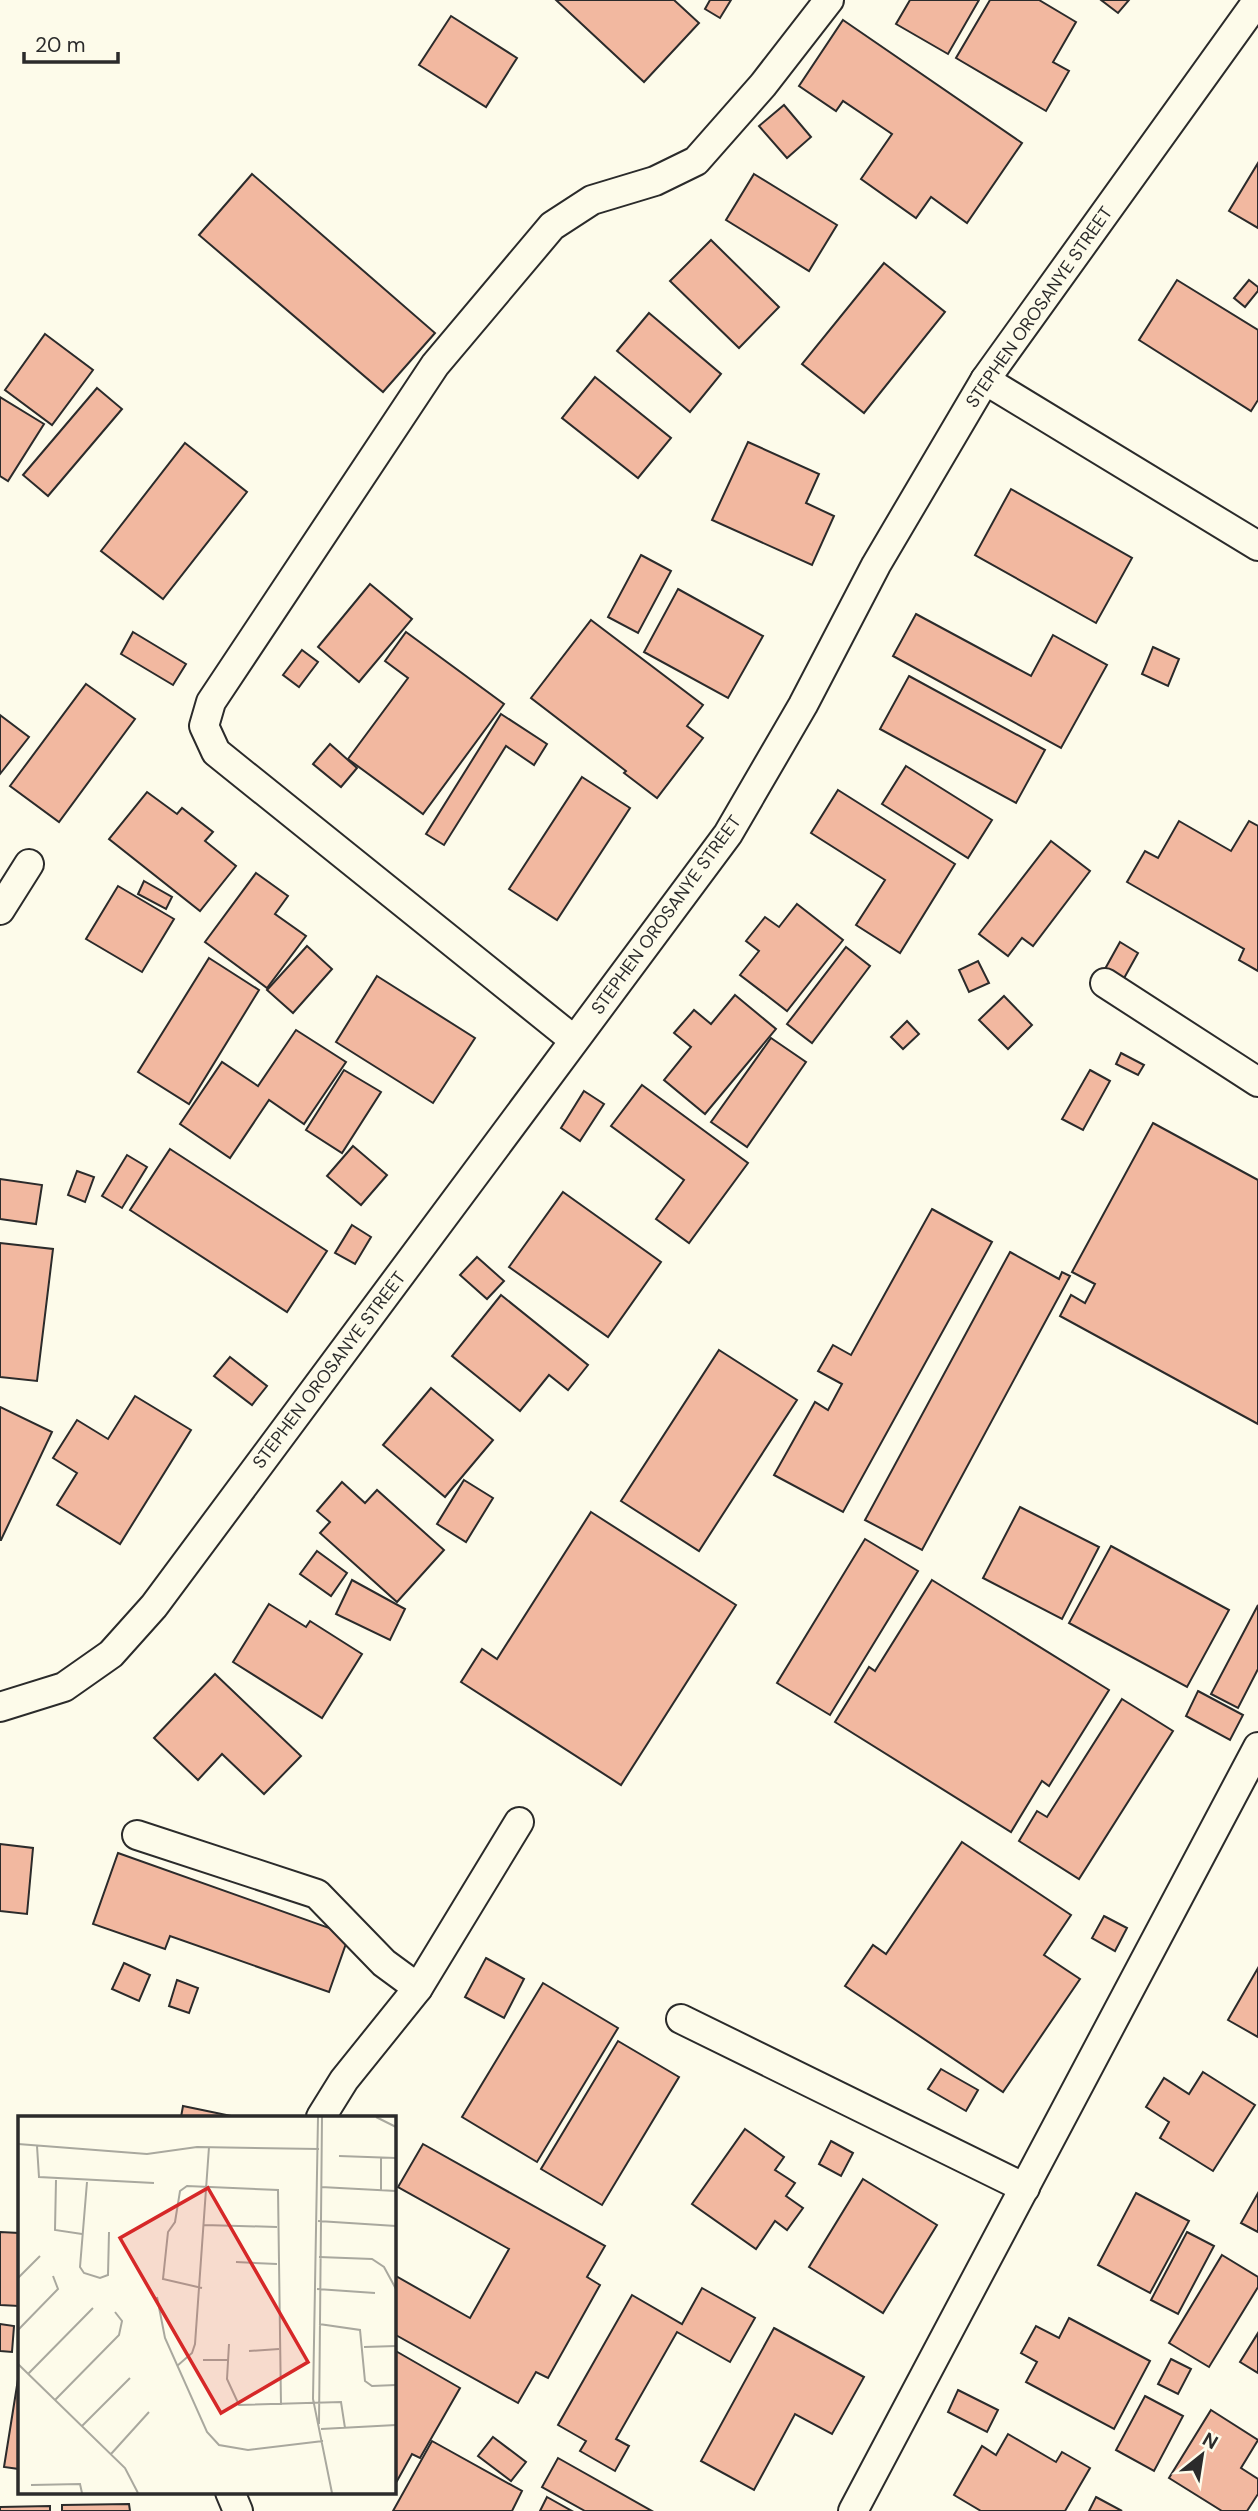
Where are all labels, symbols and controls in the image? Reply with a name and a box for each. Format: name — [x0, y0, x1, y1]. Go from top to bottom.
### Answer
scale bar — [24, 21, 119, 65]
text: 20 m — [35, 31, 86, 59]
street label: STEPHEN OROSANYE STREET — [960, 202, 1118, 412]
street label: STEPHEN OROSANYE STREET — [586, 811, 746, 1019]
street label: STEPHEN OROSANYE STREET — [247, 1267, 411, 1473]
inset map — [18, 2116, 396, 2494]
north arrow — [1167, 2420, 1237, 2490]
text: N — [1198, 2426, 1223, 2455]

